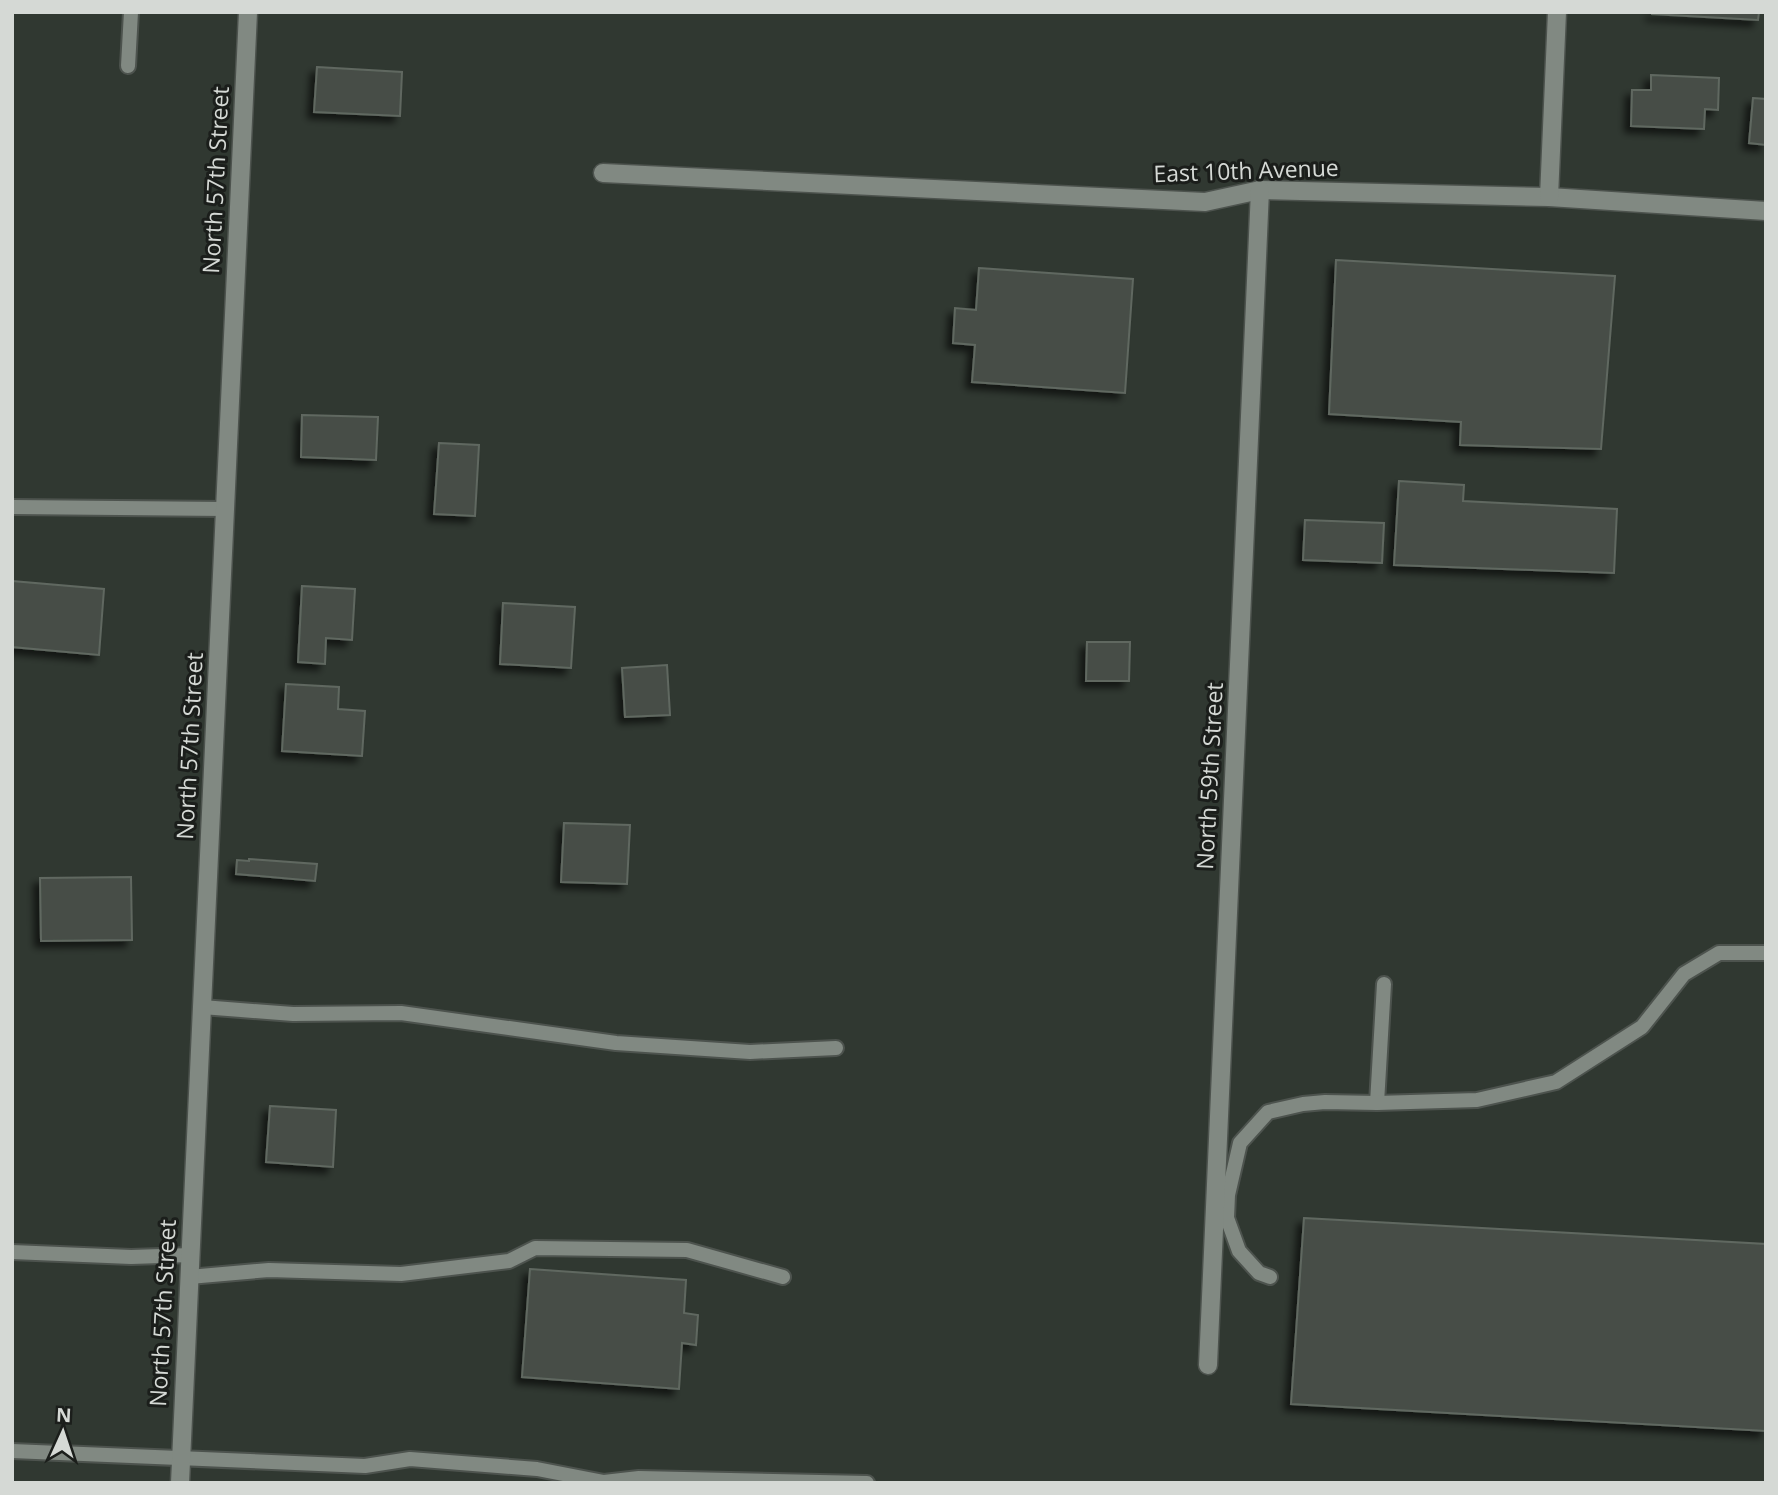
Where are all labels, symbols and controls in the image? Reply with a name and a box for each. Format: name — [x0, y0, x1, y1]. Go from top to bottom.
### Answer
street label: North 57th Street — [194, 85, 236, 274]
street label: East 10th Avenue — [1153, 151, 1339, 189]
street label: North 57th Street — [168, 651, 210, 840]
street label: North 59th Street — [1188, 681, 1230, 870]
street label: North 57th Street — [141, 1218, 183, 1407]
north arrow — [28, 1397, 98, 1467]
text: N — [55, 1402, 72, 1428]

